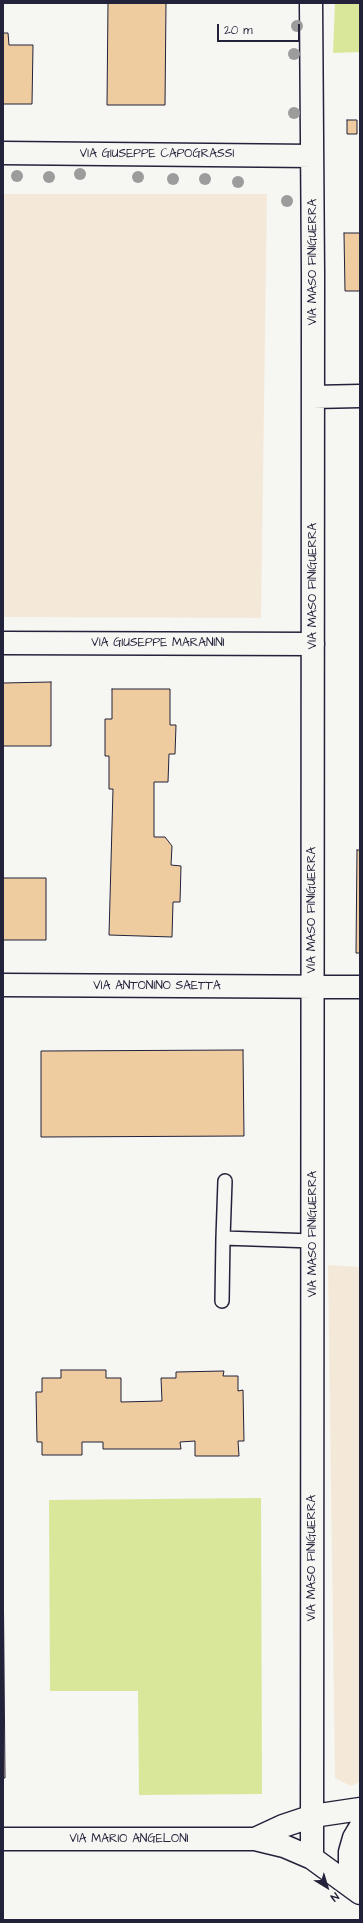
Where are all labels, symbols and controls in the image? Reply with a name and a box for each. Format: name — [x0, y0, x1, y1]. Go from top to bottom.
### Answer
scale bar — [219, 16, 302, 42]
text: 20 m — [224, 22, 253, 39]
street label: VIA GIUSEPPE CAPOGRASSI — [80, 147, 234, 161]
street label: VIA MASO FINIGUERRA — [306, 199, 320, 325]
street label: VIA MASO FINIGUERRA — [306, 523, 320, 649]
street label: VIA GIUSEPPE MARANINI — [91, 636, 225, 650]
street label: VIA MASO FINIGUERRA — [305, 847, 319, 973]
street label: VIA ANTONINO SAETTA — [93, 979, 221, 993]
street label: VIA MASO FINIGUERRA — [306, 1171, 320, 1297]
street label: VIA MASO FINIGUERRA — [305, 1495, 319, 1621]
street label: VIA MARIO ANGELONI — [70, 1832, 188, 1846]
north arrow — [307, 1867, 347, 1907]
text: N — [327, 1889, 342, 1905]

